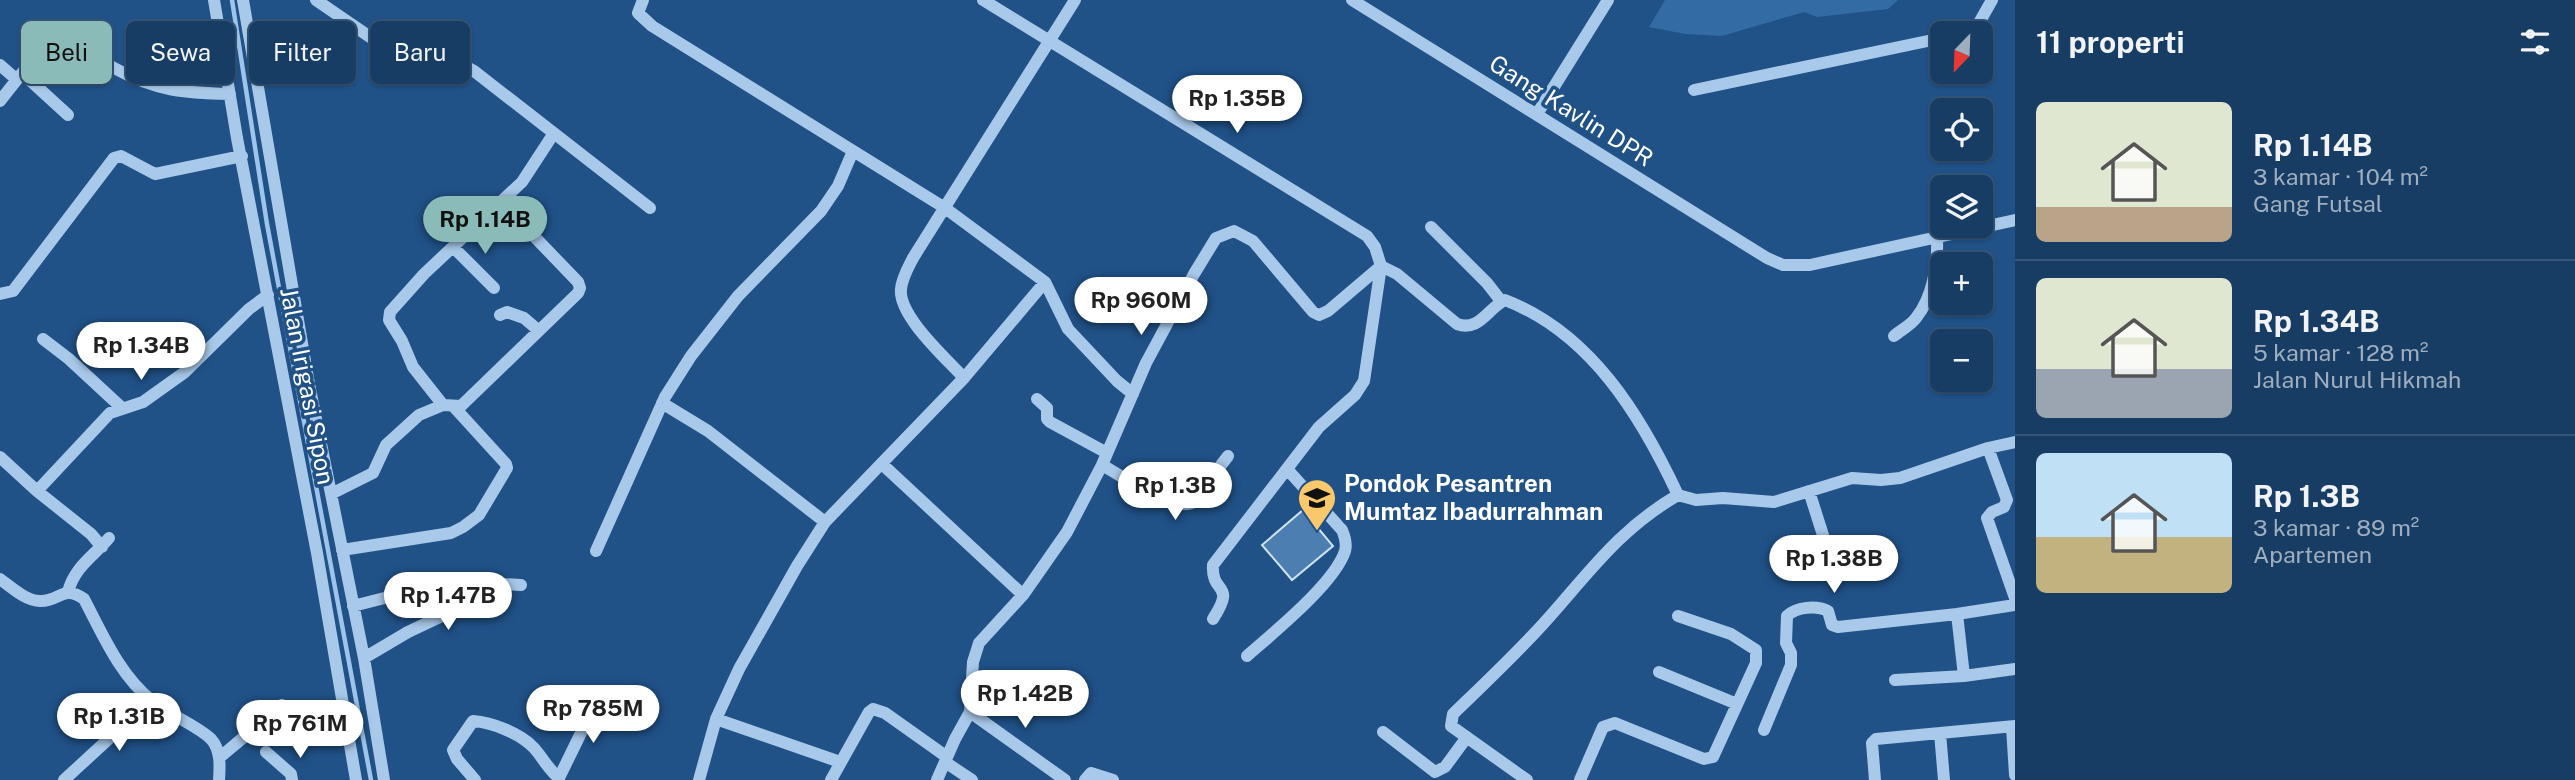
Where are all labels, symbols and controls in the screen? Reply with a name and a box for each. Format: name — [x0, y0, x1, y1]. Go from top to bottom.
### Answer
chip: Beli — [21, 21, 112, 84]
chip: Sewa — [126, 21, 235, 84]
chip: Filter — [249, 21, 356, 84]
chip: Baru — [370, 21, 470, 84]
north arrow — [1930, 21, 1993, 84]
map controls — [1930, 21, 1993, 392]
icon: filters — [2516, 23, 2554, 61]
text: 11 properti — [2036, 24, 2184, 60]
street label: Gang Kavlin DPR — [1485, 49, 1659, 172]
pin: Rp 1.35B — [1165, 76, 1309, 135]
text: Rp 1.35B — [1188, 84, 1286, 111]
button: locate — [1930, 98, 1993, 161]
text: Rp 1.14B — [2253, 127, 2373, 163]
icon: home — [2092, 130, 2176, 214]
text: 3 kamar · 104 m² — [2253, 163, 2428, 190]
button: layers — [1930, 175, 1993, 238]
text: Gang Futsal — [2253, 190, 2383, 217]
pin: Rp 1.14B — [413, 196, 557, 256]
text: Rp 1.14B — [439, 205, 531, 232]
button: + — [1930, 252, 1993, 315]
pin: Rp 960M — [1076, 278, 1206, 337]
street label: Jalan Irigasi Sipon — [275, 285, 341, 487]
text: Rp 960M — [1090, 286, 1192, 313]
text: Rp 1.34B — [2253, 303, 2380, 339]
icon: home — [2092, 306, 2176, 390]
pin: Rp 1.34B — [69, 322, 213, 382]
button: − — [1930, 329, 1993, 392]
text: Rp 1.34B — [92, 331, 190, 358]
text: 5 kamar · 128 m² — [2253, 339, 2428, 366]
text: Jalan Nurul Hikmah — [2253, 366, 2461, 393]
pin: Rp 1.3B — [1110, 462, 1240, 522]
place label: Pondok Pesantren Mumtaz Ibadurrahman — [1344, 469, 1603, 525]
text: Rp 1.3B — [1134, 471, 1216, 498]
school or university icon: Pondok Pesantren Mumtaz Ibadurrahman — [1296, 477, 1338, 532]
text: Rp 1.3B — [2253, 478, 2360, 514]
icon: home — [2092, 481, 2176, 565]
text: 3 kamar · 89 m² — [2253, 514, 2419, 541]
pin: Rp 1.38B — [1762, 536, 1906, 595]
text: Apartemen — [2253, 541, 2372, 568]
text: Rp 1.38B — [1785, 544, 1883, 571]
pin: Rp 1.47B — [376, 572, 520, 632]
text: Rp 1.47B — [400, 581, 496, 608]
pin: Rp 1.42B — [953, 670, 1097, 730]
text: Rp 1.42B — [977, 679, 1073, 706]
pin: Rp 785M — [528, 686, 658, 745]
pin: Rp 1.31B — [47, 694, 191, 753]
text: Rp 785M — [542, 694, 644, 721]
pin: Rp 761M — [235, 700, 365, 760]
text: Rp 1.31B — [73, 702, 165, 729]
text: Rp 761M — [252, 709, 348, 736]

